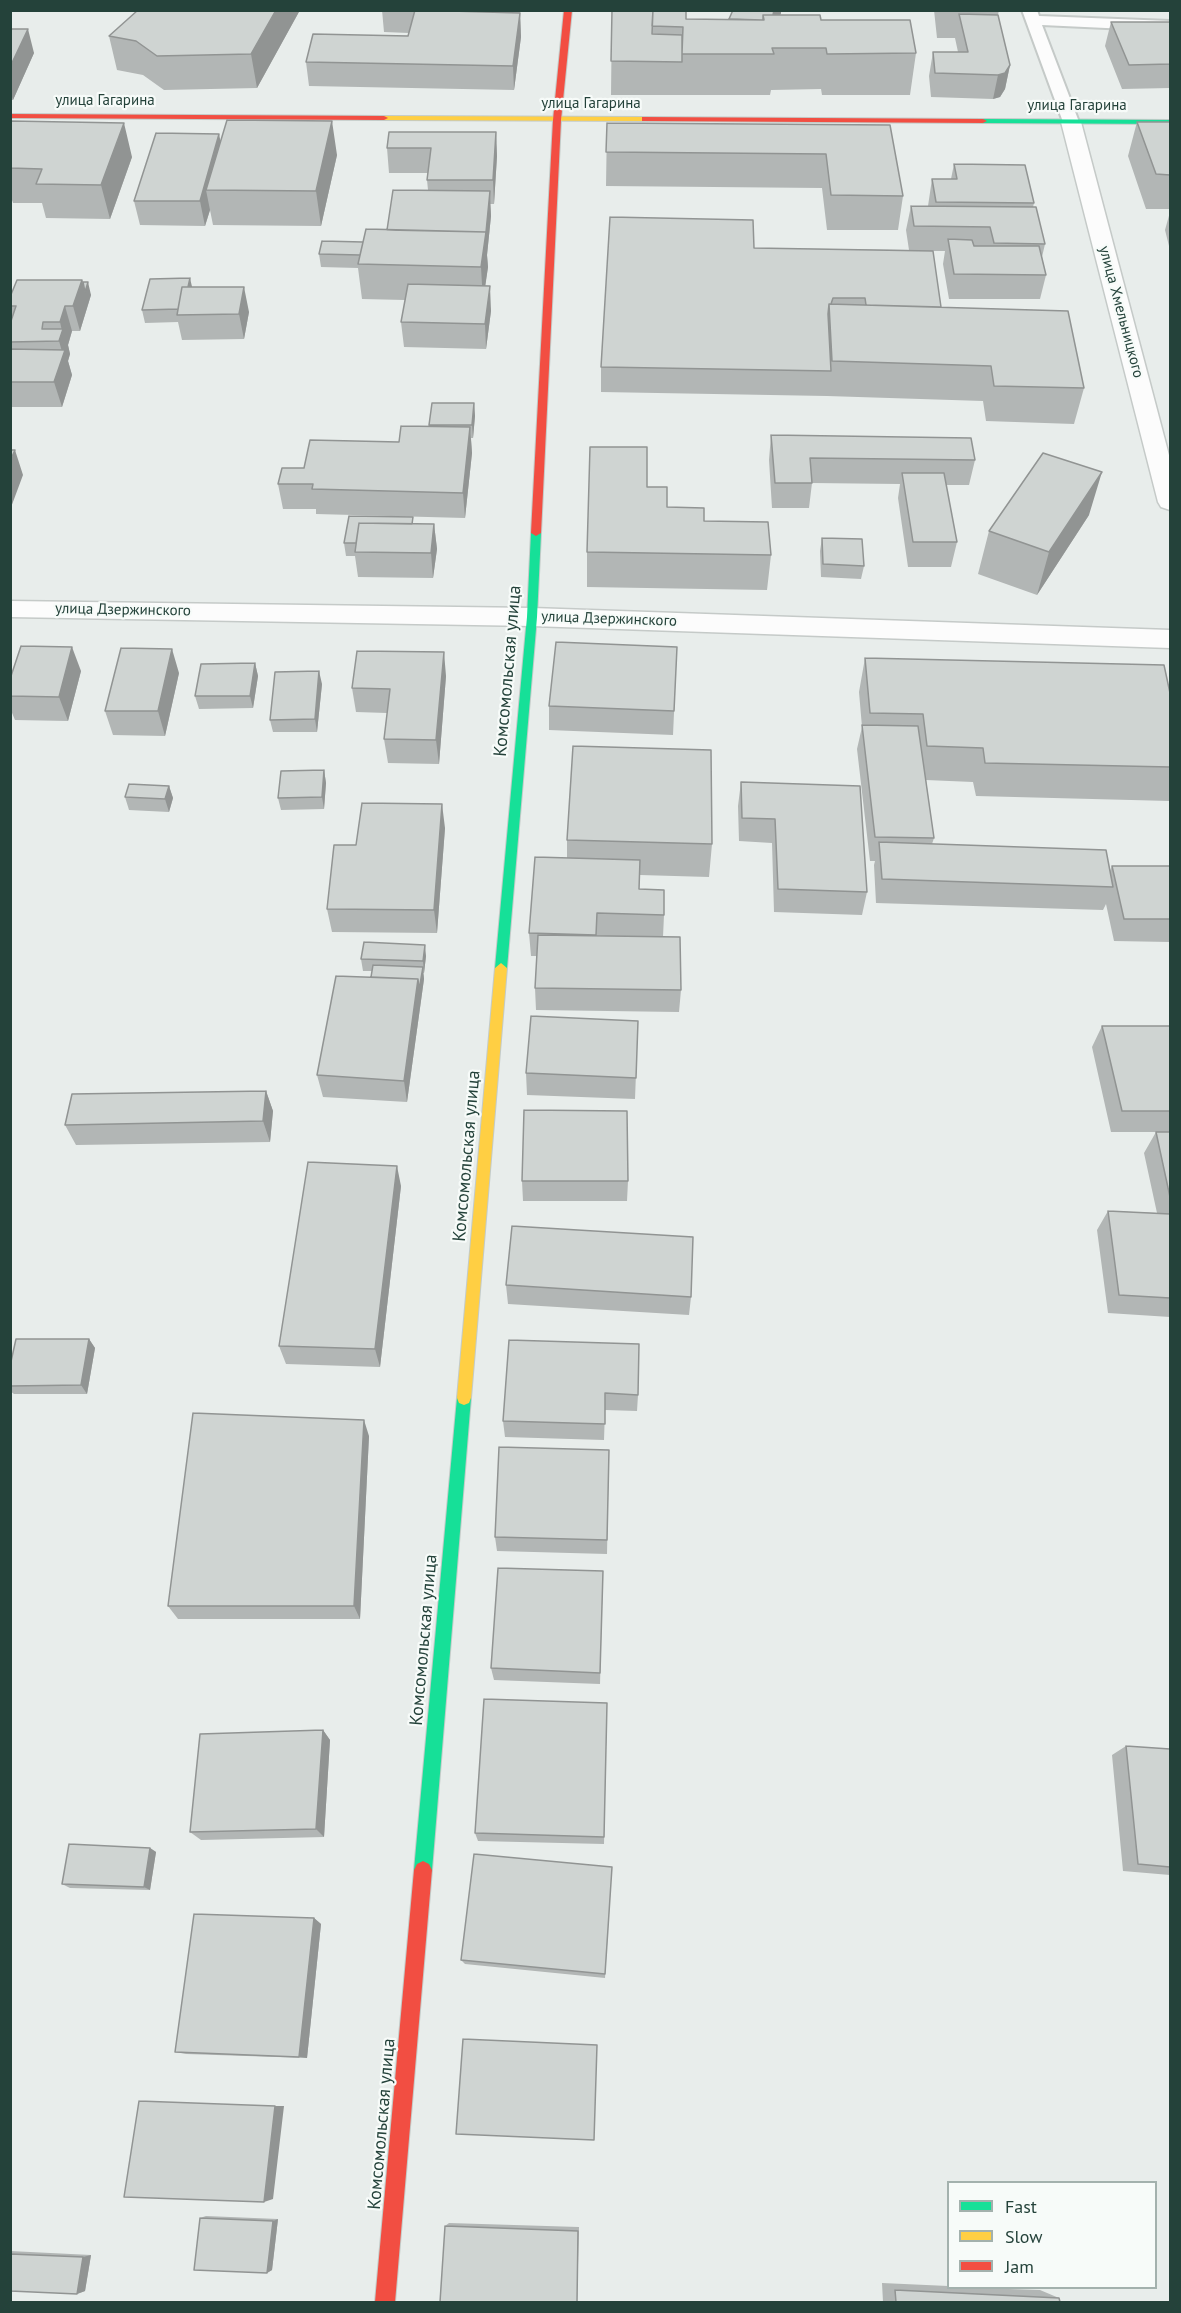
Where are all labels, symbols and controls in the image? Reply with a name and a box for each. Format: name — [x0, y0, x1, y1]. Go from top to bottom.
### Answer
street label: улица Гагарина — [55, 92, 155, 110]
street label: улица Гагарина — [541, 95, 641, 113]
street label: улица Гагарина — [1027, 97, 1127, 115]
street label: улица Хмельницкого — [1095, 244, 1147, 380]
street label: Комсомольская улица — [490, 585, 526, 757]
street label: улица Дзержинского — [55, 600, 191, 620]
street label: улица Дзержинского — [541, 608, 677, 630]
street label: Комсомольская улица — [449, 1070, 485, 1242]
street label: Комсомольская улица — [406, 1554, 442, 1726]
street label: Комсомольская улица — [364, 2038, 400, 2210]
legend — [947, 2181, 1157, 2289]
text: Fast — [1005, 2195, 1037, 2218]
text: Slow — [1005, 2225, 1043, 2248]
text: Jam — [1005, 2255, 1034, 2278]

